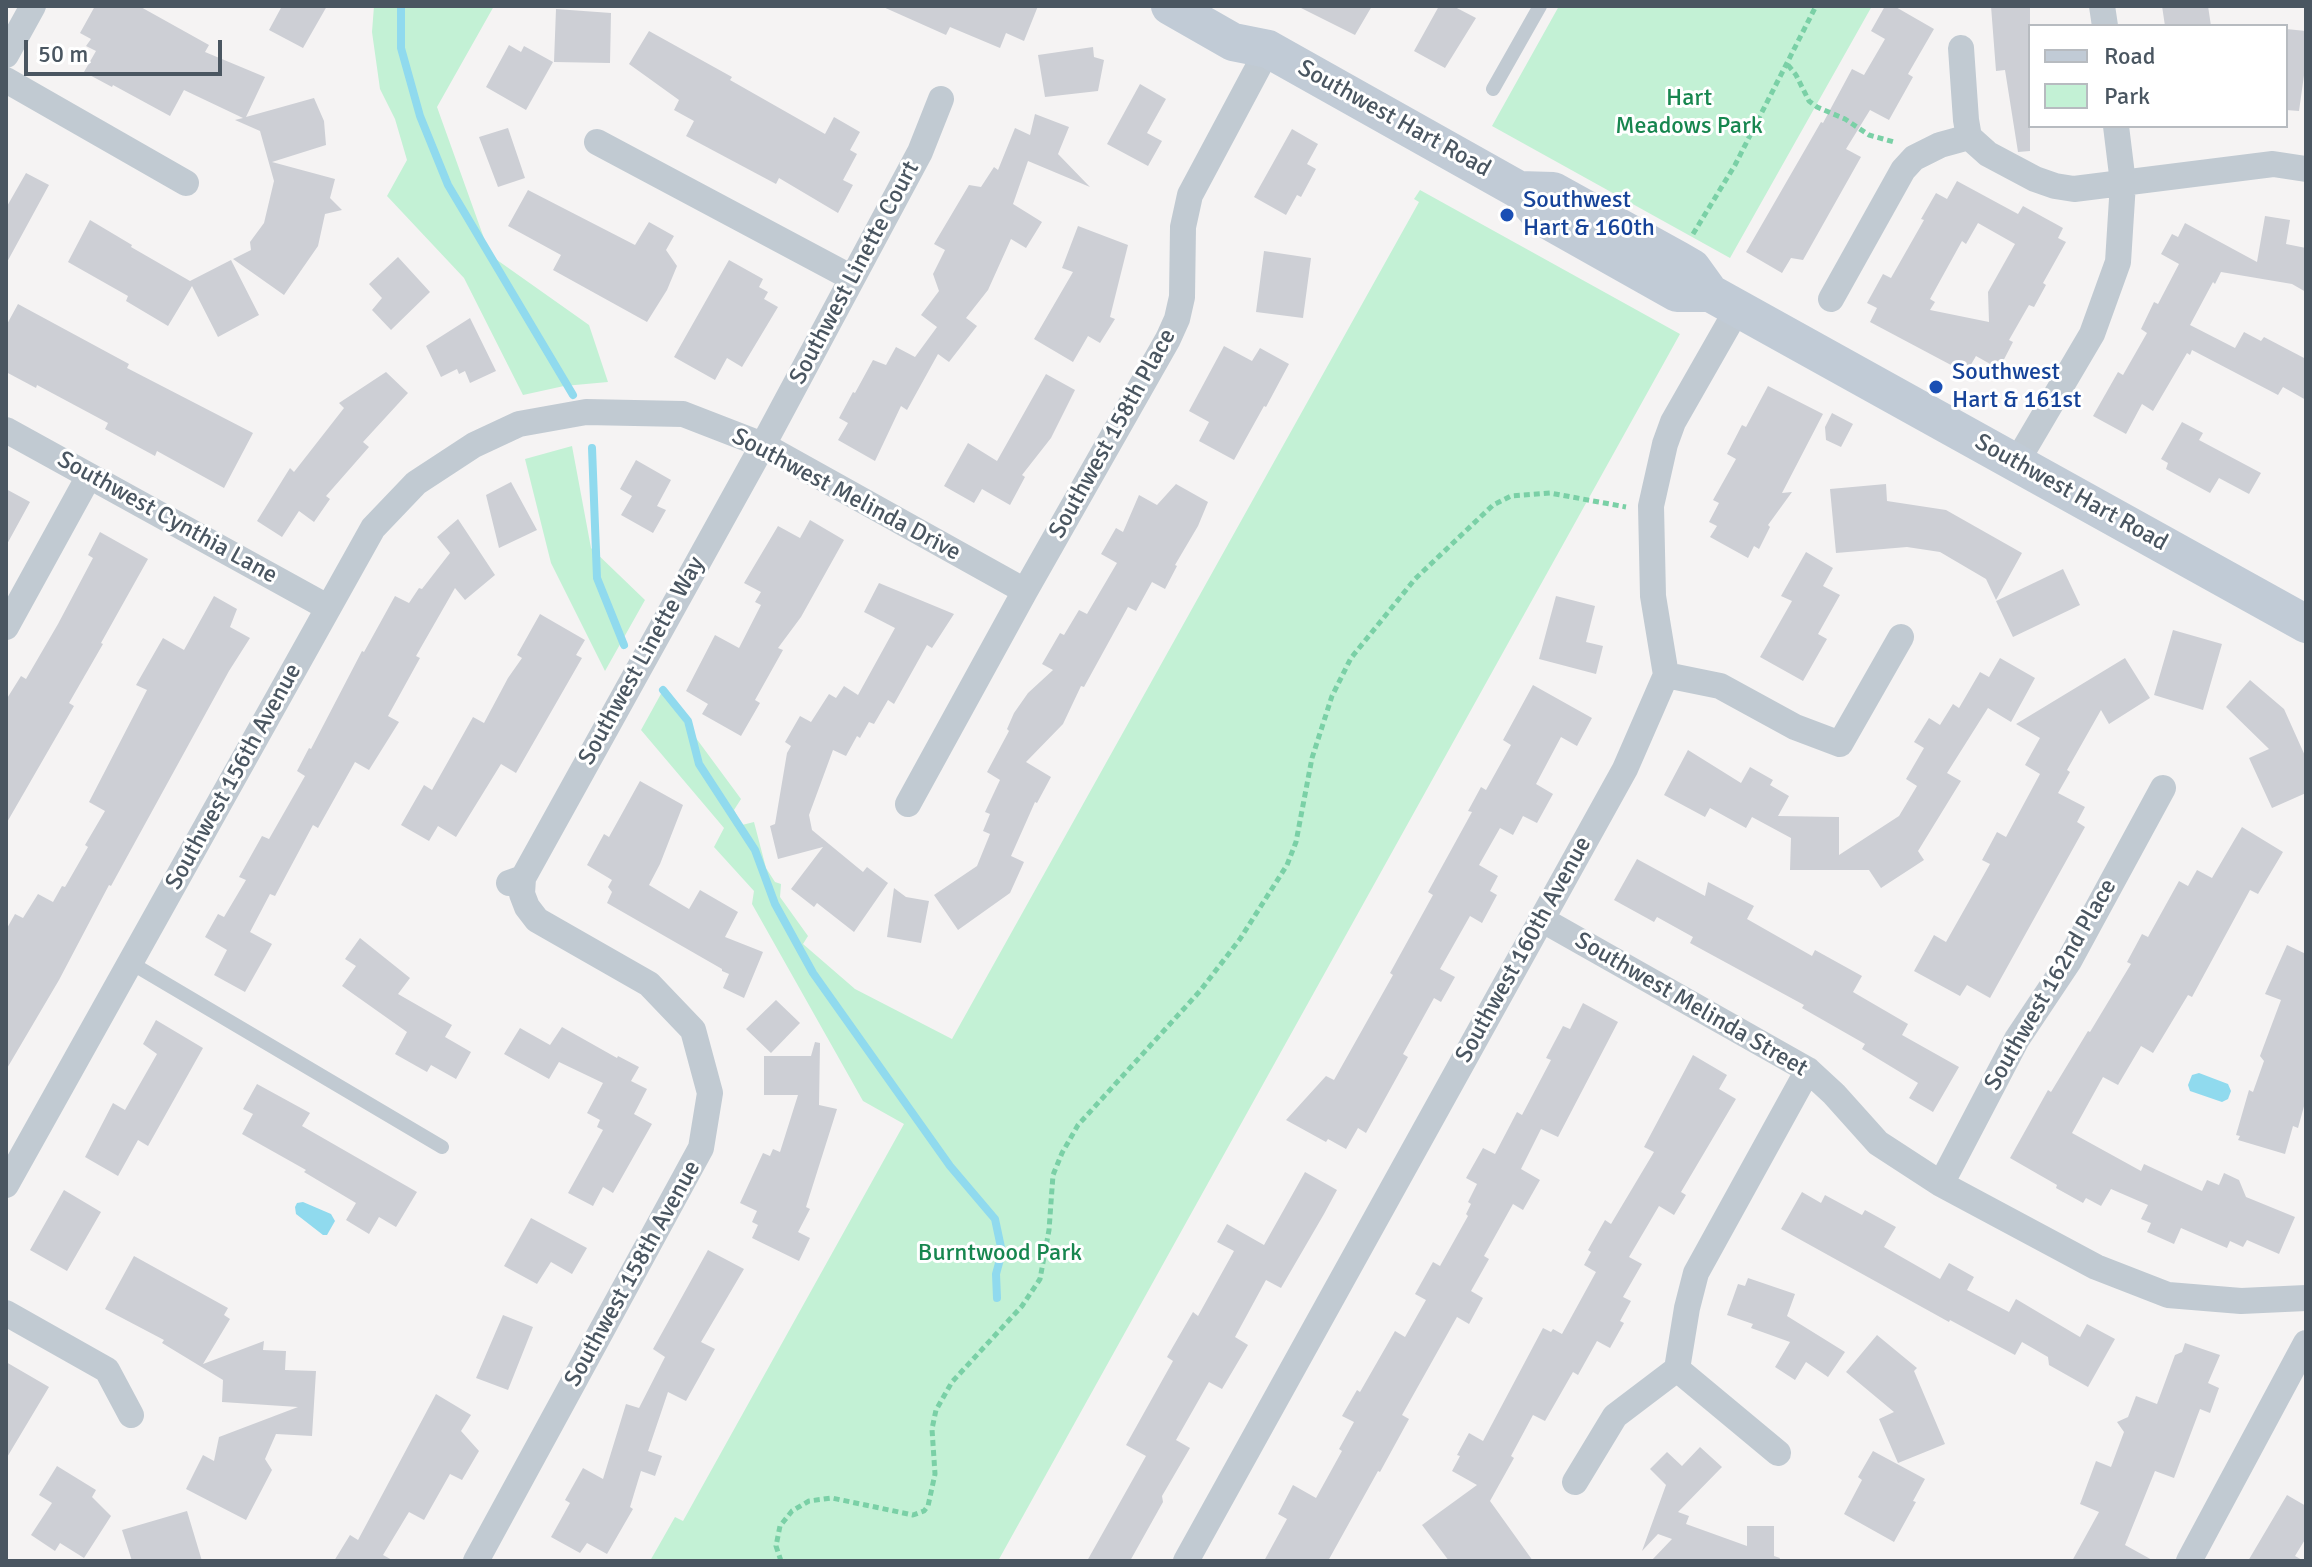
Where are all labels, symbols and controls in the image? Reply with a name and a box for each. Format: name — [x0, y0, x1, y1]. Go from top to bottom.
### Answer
scale bar — [28, 24, 226, 74]
legend — [2028, 24, 2288, 128]
text: 50 m — [38, 39, 88, 69]
text: Road — [2104, 41, 2155, 71]
street label: Southwest Hart Road — [1293, 54, 1495, 184]
text: Park — [2104, 81, 2150, 111]
park label: Hart Meadows Park — [1615, 85, 1763, 141]
street label: Southwest Linette Court — [784, 157, 926, 389]
place label: Southwest Hart & 160th — [1523, 187, 1655, 243]
marker: Southwest Hart & 160th — [1498, 206, 1516, 224]
street label: Southwest 158th Place — [1043, 324, 1183, 544]
place label: Southwest Hart & 161st — [1952, 359, 2081, 415]
marker: Southwest Hart & 161st — [1927, 378, 1945, 396]
street label: Southwest Melinda Drive — [727, 422, 965, 568]
street label: Southwest Hart Road — [1970, 428, 2172, 558]
street label: Southwest Cynthia Lane — [52, 446, 282, 590]
street label: Southwest Linette Way — [573, 552, 711, 770]
street label: Southwest 156th Avenue — [160, 659, 308, 895]
street label: Southwest 160th Avenue — [1450, 832, 1598, 1068]
street label: Southwest 162nd Place — [1979, 874, 2123, 1096]
street label: Southwest Melinda Street — [1570, 927, 1812, 1083]
street label: Southwest 158th Avenue — [559, 1156, 707, 1392]
park label: Burntwood Park — [918, 1240, 1082, 1268]

